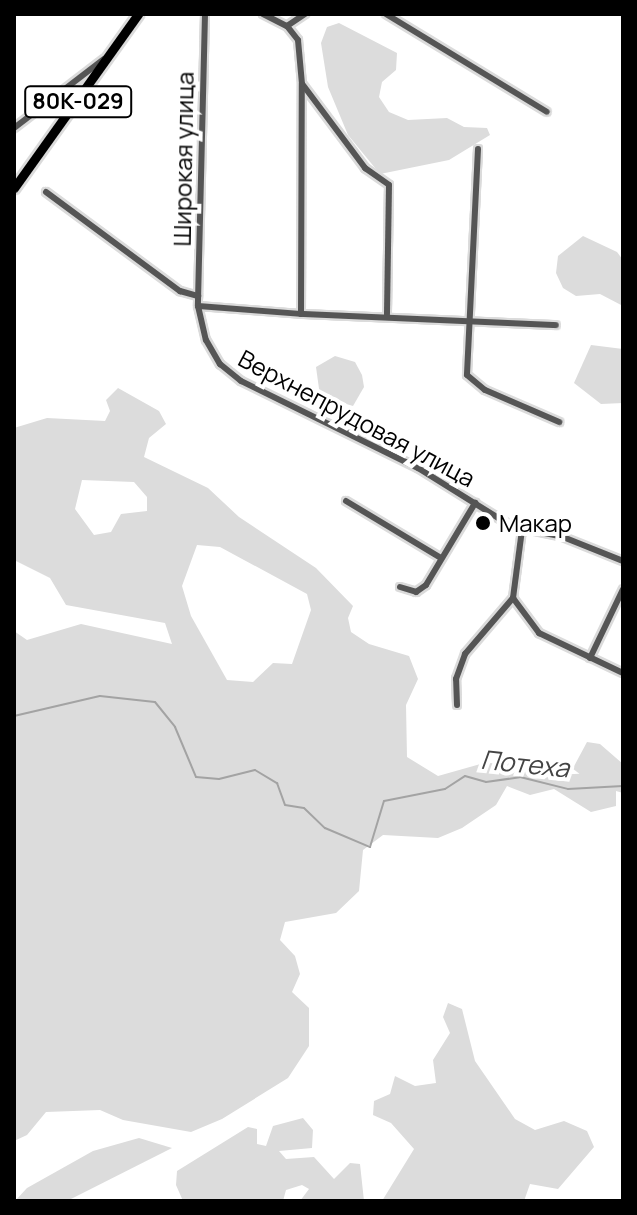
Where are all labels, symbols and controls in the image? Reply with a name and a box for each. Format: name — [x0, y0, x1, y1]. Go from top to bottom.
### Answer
street label: Широкая улица — [167, 71, 199, 247]
road number: 80К-029 — [24, 84, 132, 120]
street label: Верхнепрудовая улица — [234, 343, 480, 493]
place label: Макар — [499, 509, 572, 537]
marker: Макар — [474, 514, 492, 532]
water label: Потеха — [479, 744, 571, 784]

